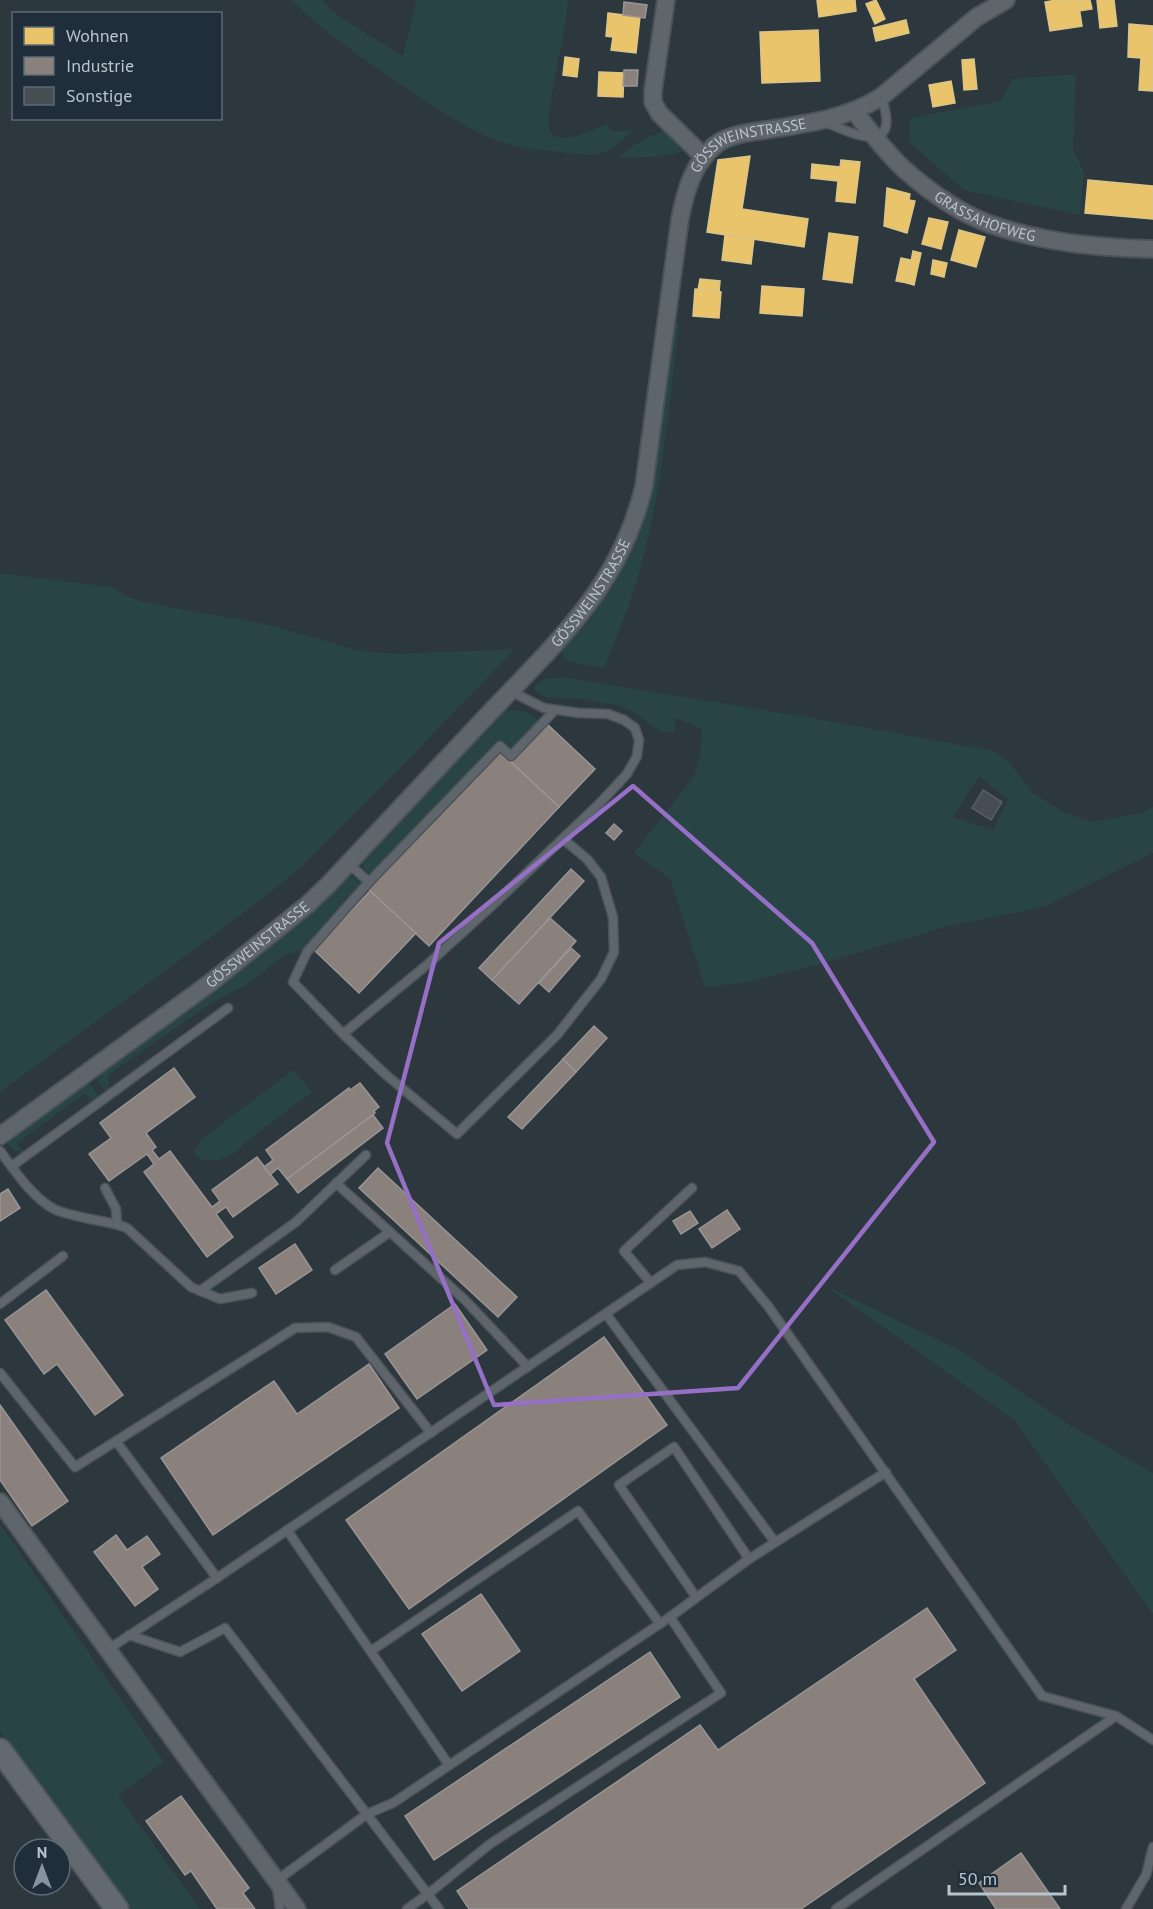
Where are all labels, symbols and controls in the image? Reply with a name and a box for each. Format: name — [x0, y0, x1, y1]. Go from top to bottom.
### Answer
legend — [12, 12, 222, 120]
text: Wohnen — [66, 24, 128, 47]
text: Industrie — [66, 54, 134, 77]
text: Sonstige — [66, 84, 132, 107]
street label: GÖSSWEINSTRASSE — [686, 114, 808, 176]
street label: GRASSAHOFWEG — [931, 186, 1038, 246]
street label: GÖSSWEINSTRASSE — [547, 536, 634, 651]
street label: GÖSSWEINSTRASSE — [202, 897, 313, 992]
north arrow — [12, 1837, 72, 1897]
text: N — [37, 1842, 47, 1862]
scale bar — [949, 1858, 1064, 1896]
text: 50 m — [958, 1867, 997, 1890]

